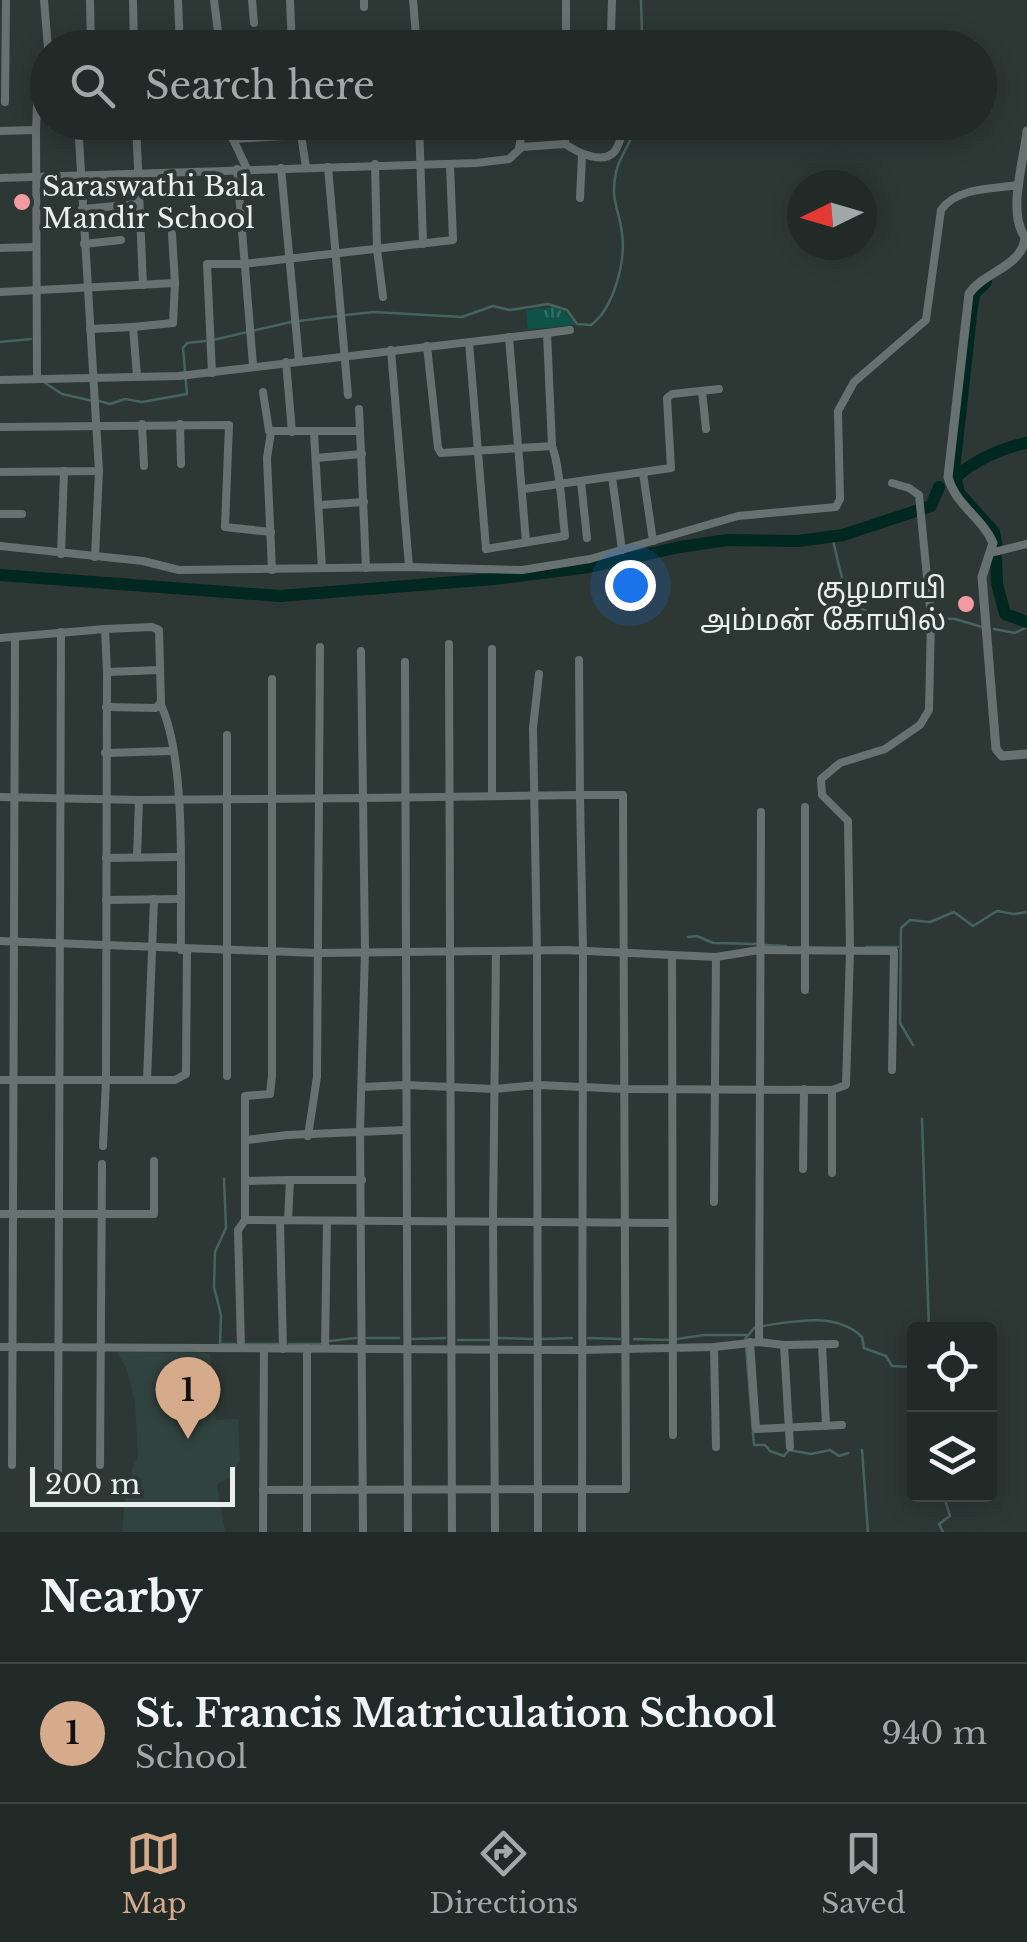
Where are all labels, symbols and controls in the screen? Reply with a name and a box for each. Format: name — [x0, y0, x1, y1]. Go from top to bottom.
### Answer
search box — [30, 30, 997, 140]
icon: search — [65, 58, 120, 113]
text: Search here — [145, 62, 375, 109]
place label: Saraswathi Bala Mandir School — [42, 169, 266, 236]
north arrow — [787, 170, 877, 260]
marker: Saraswathi Bala Mandir School — [11, 191, 33, 213]
your location — [605, 560, 656, 611]
place label: குழமாயி அம்மன் கோயில் — [700, 571, 946, 638]
marker: குழமாயி அம்மன் கோயில் — [955, 593, 977, 615]
map controls — [907, 1322, 997, 1502]
button: locate — [907, 1322, 997, 1412]
pin: 1 — [156, 1356, 220, 1439]
button: layers — [907, 1412, 997, 1502]
scale bar — [30, 1462, 235, 1506]
text: 200 m — [45, 1467, 140, 1502]
text: Nearby — [40, 1571, 203, 1623]
text: St. Francis Matriculation School — [135, 1690, 777, 1737]
text: 1 — [66, 1713, 79, 1753]
text: 940 m — [881, 1713, 987, 1753]
text: School — [135, 1737, 247, 1777]
tab: Map — [121, 1826, 186, 1921]
tab: Directions — [429, 1826, 578, 1921]
tab: Saved — [821, 1826, 906, 1921]

